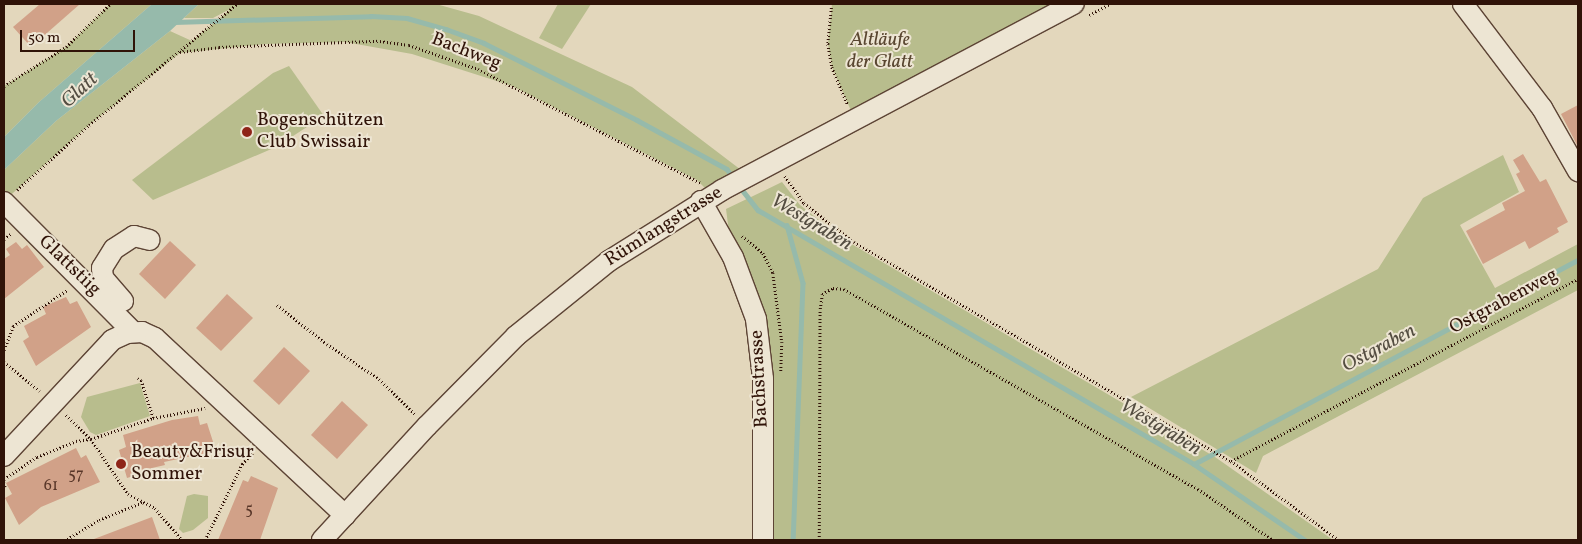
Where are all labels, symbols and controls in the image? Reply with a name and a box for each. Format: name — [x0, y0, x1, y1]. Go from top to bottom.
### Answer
scale bar — [22, 20, 138, 52]
text: 50 m — [28, 28, 60, 49]
street label: Bachweg — [428, 28, 504, 76]
park label: Altläufe der Glatt — [847, 30, 913, 74]
water label: Glatt — [57, 68, 103, 114]
place label: Bogenschützen Club Swissair — [257, 110, 384, 154]
marker: Bogenschützen Club Swissair — [241, 126, 253, 138]
street label: Rümlangstrasse — [601, 182, 727, 272]
water label: Westgraben — [766, 189, 856, 257]
street label: Glattstiig — [33, 231, 105, 301]
street label: Ostgrabenweg — [1446, 264, 1562, 340]
water label: Ostgraben — [1338, 320, 1420, 378]
street label: Bachstrasse — [746, 329, 774, 429]
water label: Westgraben — [1115, 394, 1205, 462]
place label: Beauty&Frisur Sommer — [131, 442, 254, 486]
marker: Beauty&Frisur Sommer — [115, 458, 127, 470]
house number: 57 — [68, 465, 84, 485]
house number: 61 — [44, 476, 58, 496]
house number: 5 — [245, 500, 253, 520]

